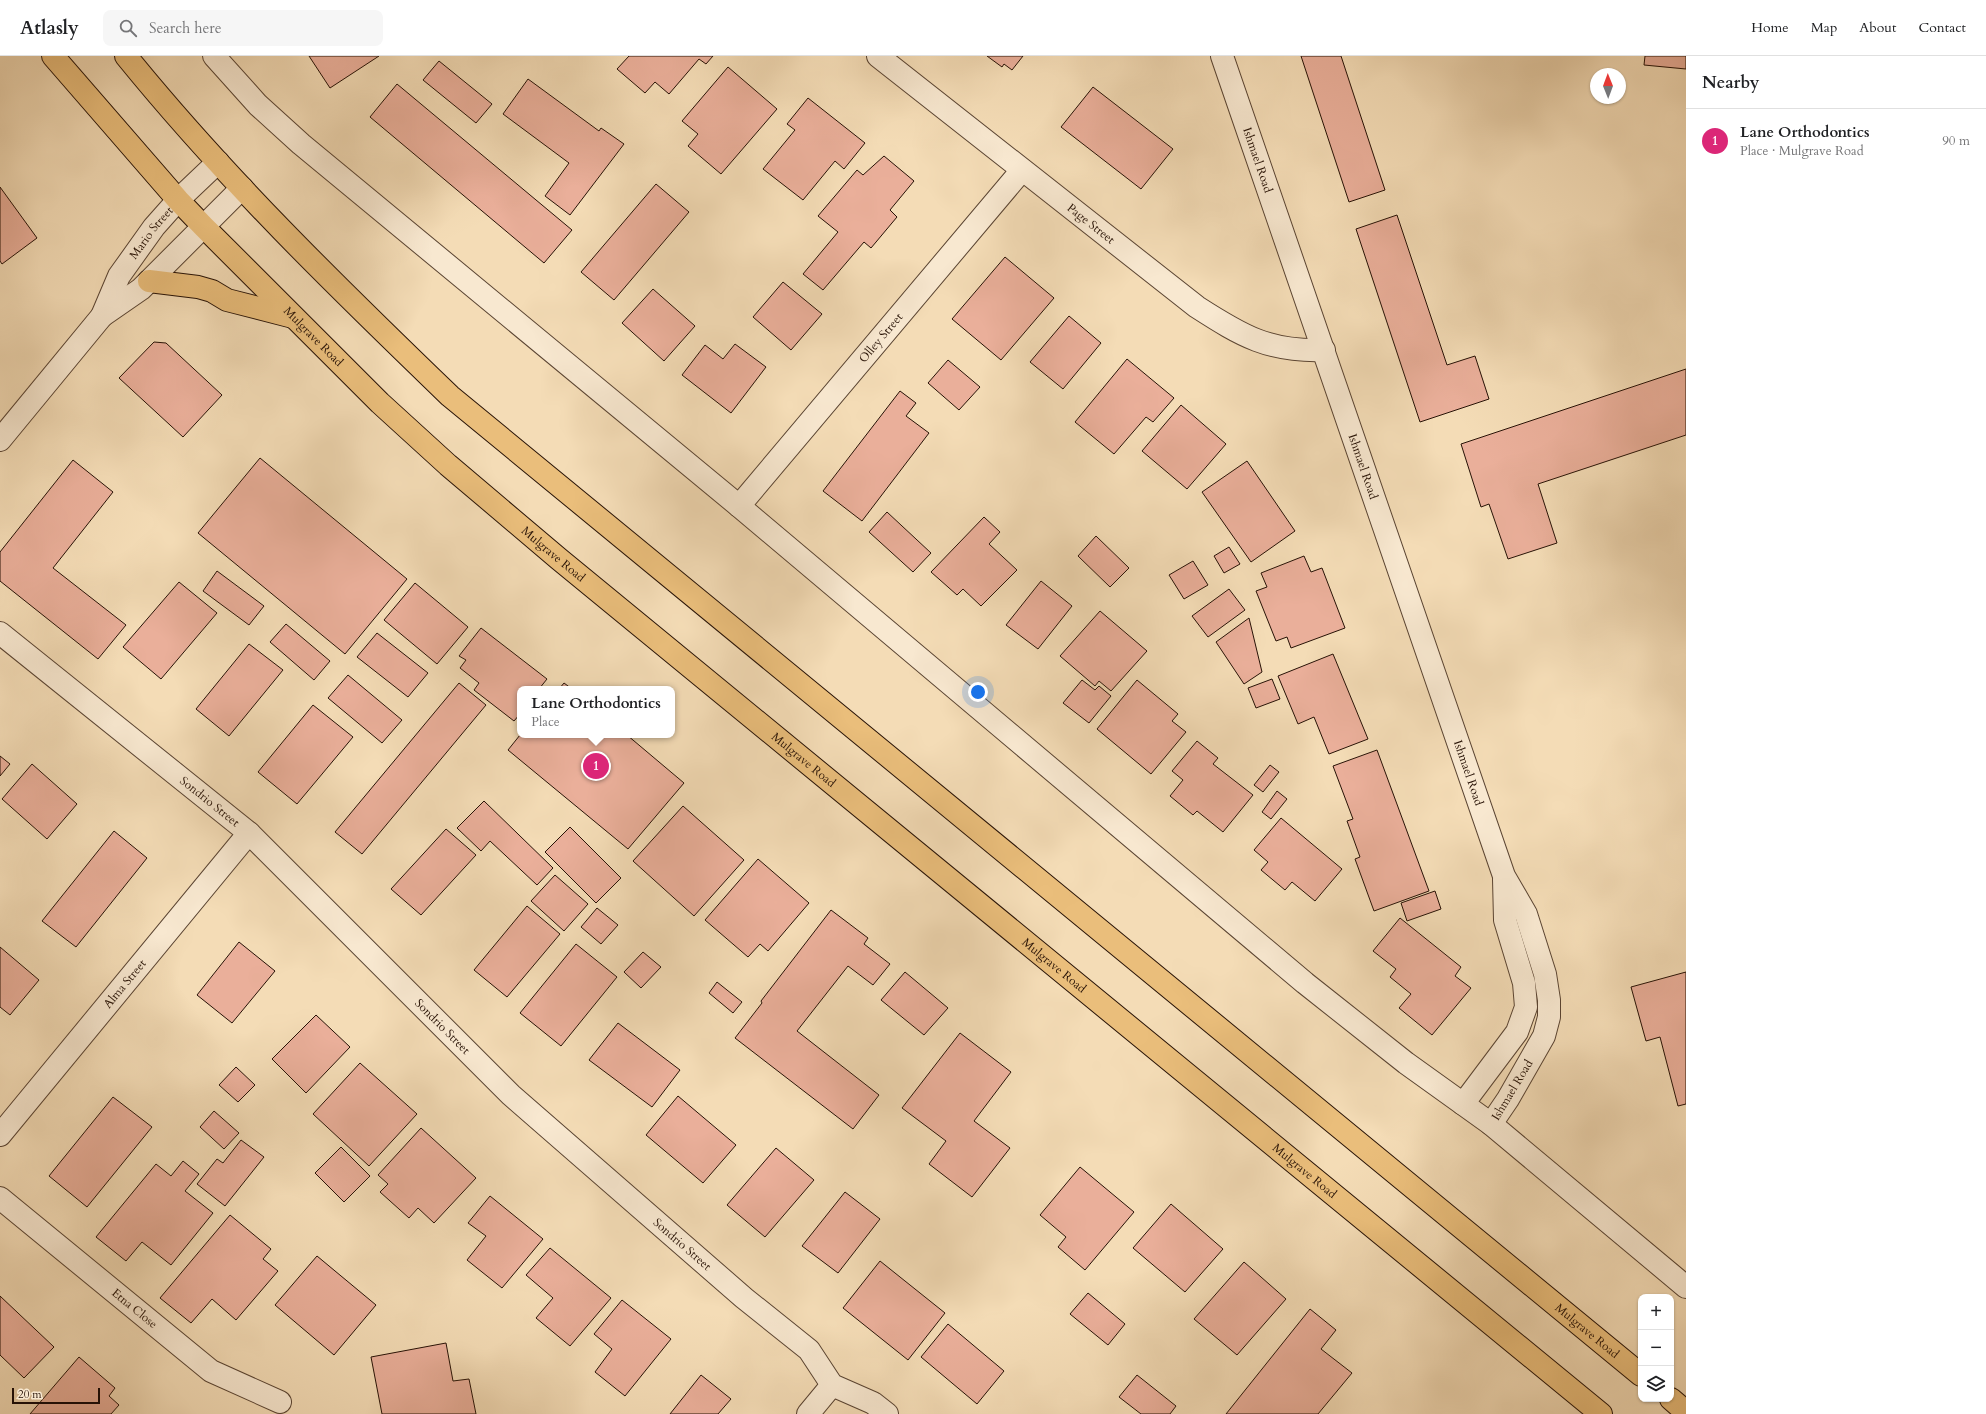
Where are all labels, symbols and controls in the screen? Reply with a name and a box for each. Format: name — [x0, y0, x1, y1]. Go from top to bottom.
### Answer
search box — [103, 10, 383, 46]
text: Atlasly — [20, 15, 79, 41]
icon: search — [117, 17, 139, 39]
text: Search here — [149, 18, 222, 38]
text: Home — [1751, 18, 1789, 37]
text: Map — [1811, 18, 1837, 37]
text: About — [1859, 18, 1896, 37]
text: Contact — [1918, 18, 1966, 37]
north arrow — [1590, 68, 1626, 104]
text: Nearby — [1702, 71, 1759, 94]
text: Lane Orthodontics — [1740, 122, 1869, 142]
street label: Ishmael Road — [1239, 125, 1277, 195]
text: 1 — [1712, 132, 1718, 150]
text: 90 m — [1942, 132, 1970, 150]
text: Place · Mulgrave Road — [1740, 142, 1864, 160]
street label: Page Street — [1064, 200, 1118, 247]
street label: Mario Street — [126, 203, 177, 262]
street label: Mulgrave Road — [280, 303, 347, 370]
street label: Olley Street — [855, 309, 906, 366]
street label: Ishmael Road — [1344, 432, 1382, 502]
street label: Mulgrave Road — [518, 523, 589, 586]
your location — [968, 682, 988, 702]
popup — [517, 686, 675, 738]
text: Lane Orthodontics — [531, 693, 661, 713]
text: Place — [531, 713, 560, 731]
street label: Mulgrave Road — [768, 729, 840, 791]
street label: Ishmael Road — [1450, 738, 1487, 808]
pin: 1 — [583, 751, 609, 781]
street label: Sondrio Street — [177, 773, 243, 830]
street label: Mulgrave Road — [1019, 934, 1090, 997]
street label: Alma Street — [100, 956, 150, 1012]
street label: Sondrio Street — [411, 995, 474, 1058]
street label: Ishmael Road — [1488, 1056, 1537, 1123]
street label: Mulgrave Road — [1269, 1140, 1340, 1202]
street label: Sondrio Street — [650, 1214, 715, 1274]
street label: Etna Close — [108, 1285, 161, 1332]
map controls — [1638, 1294, 1674, 1402]
button: + — [1638, 1294, 1674, 1330]
street label: Mulgrave Road — [1552, 1300, 1623, 1362]
button: − — [1638, 1330, 1674, 1366]
button: layers — [1638, 1366, 1674, 1402]
scale bar — [12, 1386, 100, 1405]
text: 20 m — [18, 1387, 42, 1402]

